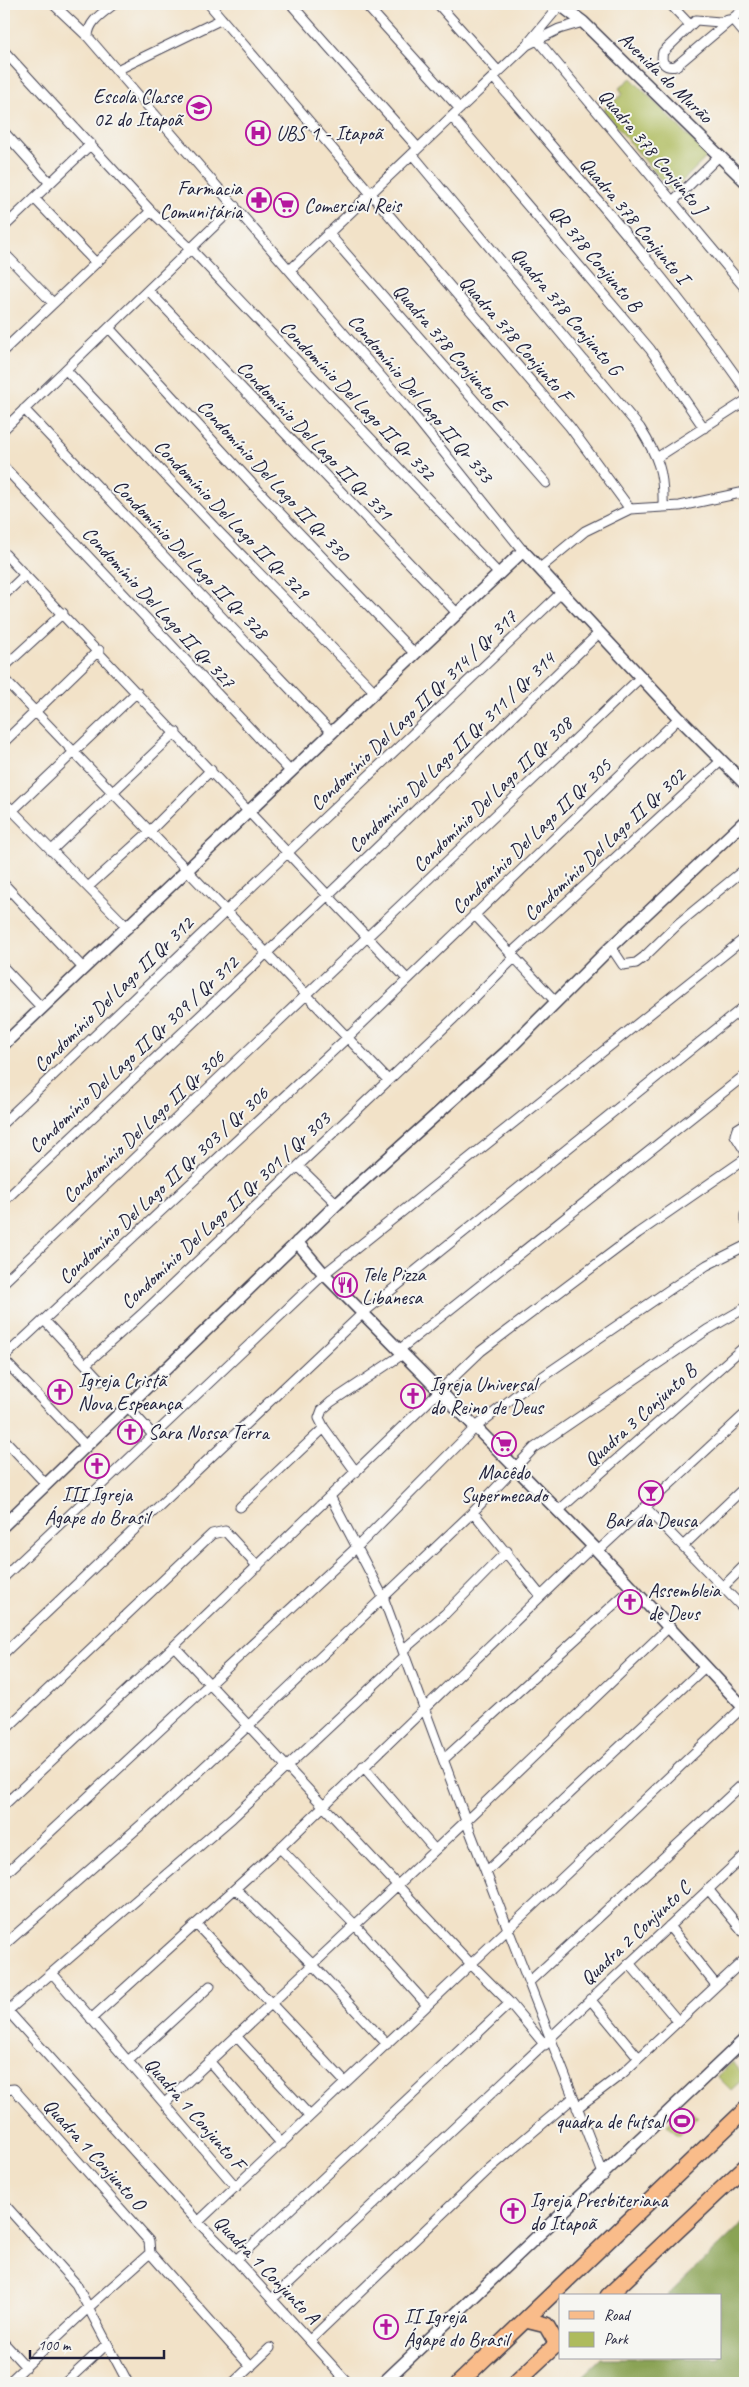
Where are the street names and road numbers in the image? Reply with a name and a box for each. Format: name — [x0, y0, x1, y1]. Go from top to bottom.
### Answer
street label: Avenida do Murão — [613, 26, 719, 129]
street label: Quadra 378 Conjunto J — [593, 84, 714, 221]
street label: Quadra 378 Conjunto I — [574, 152, 698, 293]
street label: QR 378 Conjunto B — [544, 200, 649, 318]
street label: Quadra 378 Conjunto G — [506, 242, 629, 382]
street label: Quadra 378 Conjunto F — [454, 270, 580, 409]
street label: Quadra 378 Conjunto E — [388, 279, 513, 418]
street label: Condomínio Del Lago II Qr 333 — [343, 309, 500, 489]
street label: Condomínio Del Lago II Qr 332 — [275, 315, 442, 487]
street label: Condomínio Del Lago II Qr 331 — [232, 355, 398, 526]
street label: Condomínio Del Lago II Qr 330 — [192, 394, 357, 568]
street label: Condomínio Del Lago II Qr 329 — [149, 434, 316, 606]
street label: Condomínio Del Lago II Qr 328 — [108, 474, 275, 646]
street label: Condomínio Del Lago II Qr 327 — [77, 521, 241, 694]
street label: Condomínio Del Lago II Qr 314 / Qr 317 — [305, 604, 523, 816]
street label: Condomínio Del Lago II Qr 311 / Qr 314 — [343, 645, 562, 858]
street label: Condomínio Del Lago II Qr 308 — [407, 710, 579, 877]
street label: Condomínio Del Lago II Qr 305 — [446, 753, 617, 919]
street label: Condomínio Del Lago II Qr 302 — [518, 761, 692, 926]
street label: Condomínio Del Lago II Qr 312 — [28, 910, 200, 1077]
street label: Condomínio Del Lago II Qr 309 / Qr 312 — [23, 949, 245, 1158]
street label: Condomínio Del Lago II Qr 306 — [57, 1044, 230, 1208]
street label: Condomínio Del Lago II Qr 303 / Qr 306 — [53, 1081, 274, 1289]
street label: Condomínio Del Lago II Qr 301 / Qr 303 — [115, 1105, 337, 1314]
street label: Quadra 3 Conjunto B — [579, 1357, 703, 1472]
street label: Quadra 2 Conjunto C — [575, 1874, 697, 1991]
street label: Quadra 1 Conjunto F — [139, 2052, 253, 2178]
street label: Quadra 1 Conjunto O — [38, 2093, 153, 2217]
street label: Quadra 1 Conjunto A — [208, 2210, 326, 2330]

